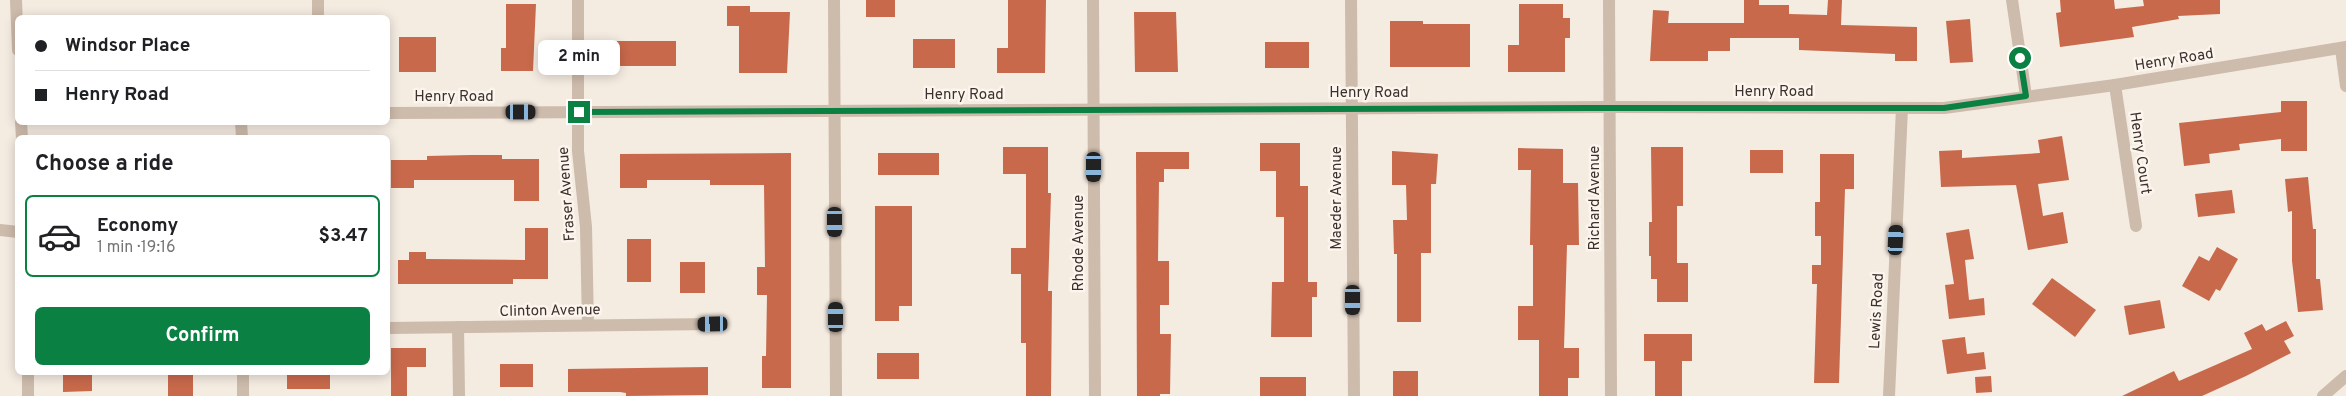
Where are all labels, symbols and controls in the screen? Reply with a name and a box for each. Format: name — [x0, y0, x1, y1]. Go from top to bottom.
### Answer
text: Windsor Place — [65, 34, 190, 58]
callout: 2 min — [538, 39, 620, 74]
street label: Henry Road — [2133, 45, 2215, 76]
text: 2 min — [558, 47, 600, 67]
route start — [2009, 47, 2031, 69]
text: Henry Road — [65, 83, 169, 107]
street label: Henry Road — [1734, 83, 1814, 102]
street label: Henry Road — [1329, 84, 1409, 103]
street label: Henry Road — [924, 86, 1004, 105]
street label: Henry Road — [414, 88, 494, 107]
route end — [568, 101, 590, 123]
car — [506, 105, 536, 120]
street label: Henry Court — [2124, 111, 2155, 196]
street label: Fraser Avenue — [555, 146, 580, 242]
street label: Maeder Avenue — [1328, 146, 1347, 250]
street label: Richard Avenue — [1586, 146, 1605, 250]
text: Choose a ride — [35, 151, 173, 178]
car — [1086, 152, 1101, 182]
street label: Rhode Avenue — [1070, 195, 1089, 291]
car — [827, 207, 842, 237]
icon: car — [37, 214, 82, 259]
text: Economy — [97, 214, 178, 238]
text: $3.47 — [319, 224, 368, 248]
car — [1887, 225, 1904, 255]
text: 1 min · 19:16 — [97, 238, 176, 258]
street label: Lewis Road — [1866, 273, 1889, 350]
car — [1345, 285, 1360, 315]
street label: Clinton Avenue — [499, 301, 601, 322]
car — [828, 302, 843, 332]
button: Confirm — [35, 307, 370, 365]
car — [697, 316, 728, 332]

